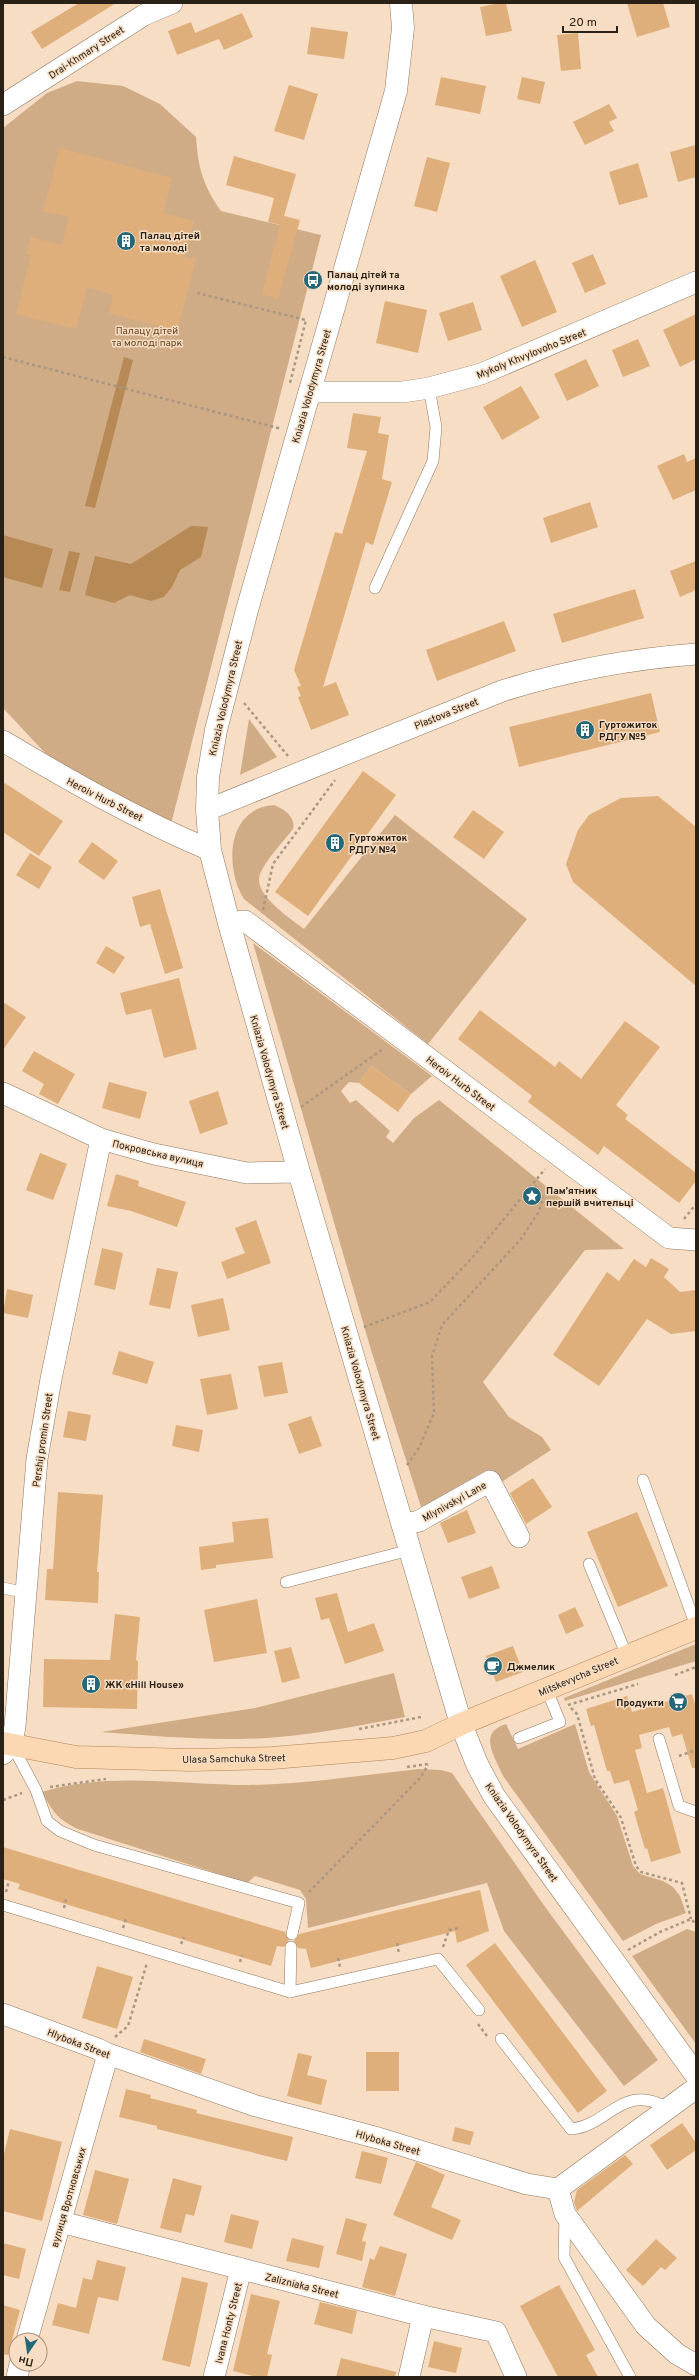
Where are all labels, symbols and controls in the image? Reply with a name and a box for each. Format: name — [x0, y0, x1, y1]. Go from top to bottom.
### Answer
scale bar — [563, 8, 617, 34]
text: 20 m — [569, 15, 597, 31]
street label: Drai-Khmary Street — [47, 24, 127, 83]
building icon: Палац дітей та молоді — [115, 230, 137, 252]
place label: Палац дітей та молоді — [140, 230, 200, 255]
bus stop icon: Палац дітей та молоді зупинка — [302, 269, 324, 291]
place label: Палац дітей та молоді зупинка — [327, 269, 405, 294]
park label: Палацу дітей та молоді парк — [112, 325, 183, 350]
street label: Mykoly Khvylovoho Street — [475, 326, 588, 382]
street label: Kniazia Volodymyra Street — [290, 328, 335, 445]
street label: Kniazia Volodymyra Street — [207, 639, 246, 757]
street label: Plastova Street — [413, 696, 481, 733]
building icon: Гуртожиток РДГУ №5 — [574, 719, 596, 741]
place label: Гуртожиток РДГУ №5 — [599, 719, 658, 744]
street label: Heroiv Hurb Street — [64, 776, 145, 825]
building icon: Гуртожиток РДГУ №4 — [324, 832, 346, 854]
place label: Гуртожиток РДГУ №4 — [349, 832, 408, 857]
street label: Kniazia Volodymyra Street — [246, 1014, 291, 1131]
street label: Heroiv Hurb Street — [423, 1054, 498, 1115]
street label: Покровська вулиця — [111, 1138, 205, 1171]
place icon: Пам’ятник першій вчительці — [521, 1185, 543, 1207]
place label: Пам’ятник першій вчительці — [546, 1185, 634, 1210]
street label: Kniazia Volodymyra Street — [337, 1325, 382, 1442]
street label: Pershij promin Street — [30, 1392, 57, 1488]
street label: Mlynivskyi Lane — [420, 1479, 489, 1525]
cafe icon: Джмелик — [482, 1655, 504, 1677]
street label: Mitskevycha Street — [537, 1655, 621, 1700]
place label: Джмелик — [507, 1661, 555, 1674]
building icon: ЖК «Hill House» — [80, 1673, 102, 1695]
place label: ЖК «Hill House» — [105, 1679, 184, 1692]
supermarket icon: Продукти — [667, 1691, 689, 1713]
place label: Продукти — [616, 1697, 664, 1710]
street label: Ulasa Samchuka Street — [182, 1752, 286, 1767]
street label: Kniazia Volodymyra Street — [482, 1781, 560, 1885]
street label: Hlyboka Street — [45, 2026, 112, 2062]
street label: Hlyboka Street — [354, 2128, 422, 2159]
street label: вулиця Вротновських — [49, 2146, 90, 2249]
street label: Zalizniaka Street — [263, 2271, 340, 2302]
street label: Ivana Honty Street — [213, 2281, 246, 2365]
north arrow — [8, 2332, 48, 2372]
text: Пн — [17, 2352, 35, 2369]

